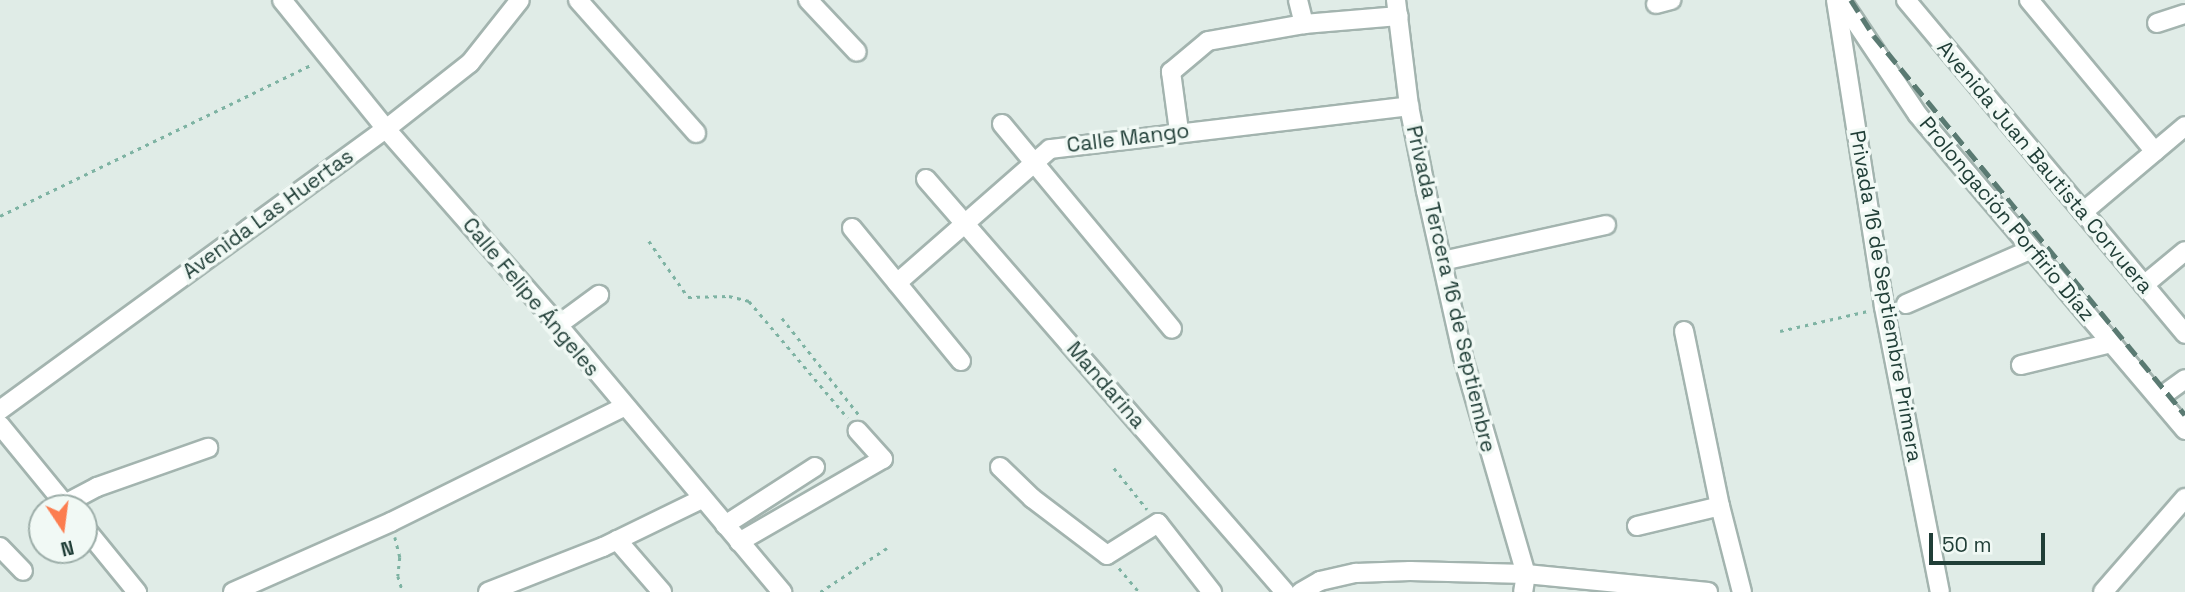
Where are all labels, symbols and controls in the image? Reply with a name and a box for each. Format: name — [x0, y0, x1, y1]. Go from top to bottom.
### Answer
street label: Avenida Juan Bautista Corvuera — [1932, 35, 2158, 299]
street label: Prolongación Porfirio Díaz — [1914, 112, 2100, 326]
street label: Calle Mango — [1065, 118, 1191, 158]
street label: Privada Tercera 16 de Septiembre — [1401, 123, 1501, 455]
street label: Privada 16 de Septiembre Primera — [1844, 128, 1928, 464]
street label: Avenida Las Huertas — [178, 144, 358, 284]
street label: Calle Felipe Ángeles — [457, 212, 605, 382]
street label: Mandarina — [1061, 336, 1151, 434]
north arrow — [28, 494, 98, 564]
scale bar — [1933, 518, 2048, 562]
text: 50 m — [1942, 531, 1992, 558]
text: N — [58, 534, 76, 562]

